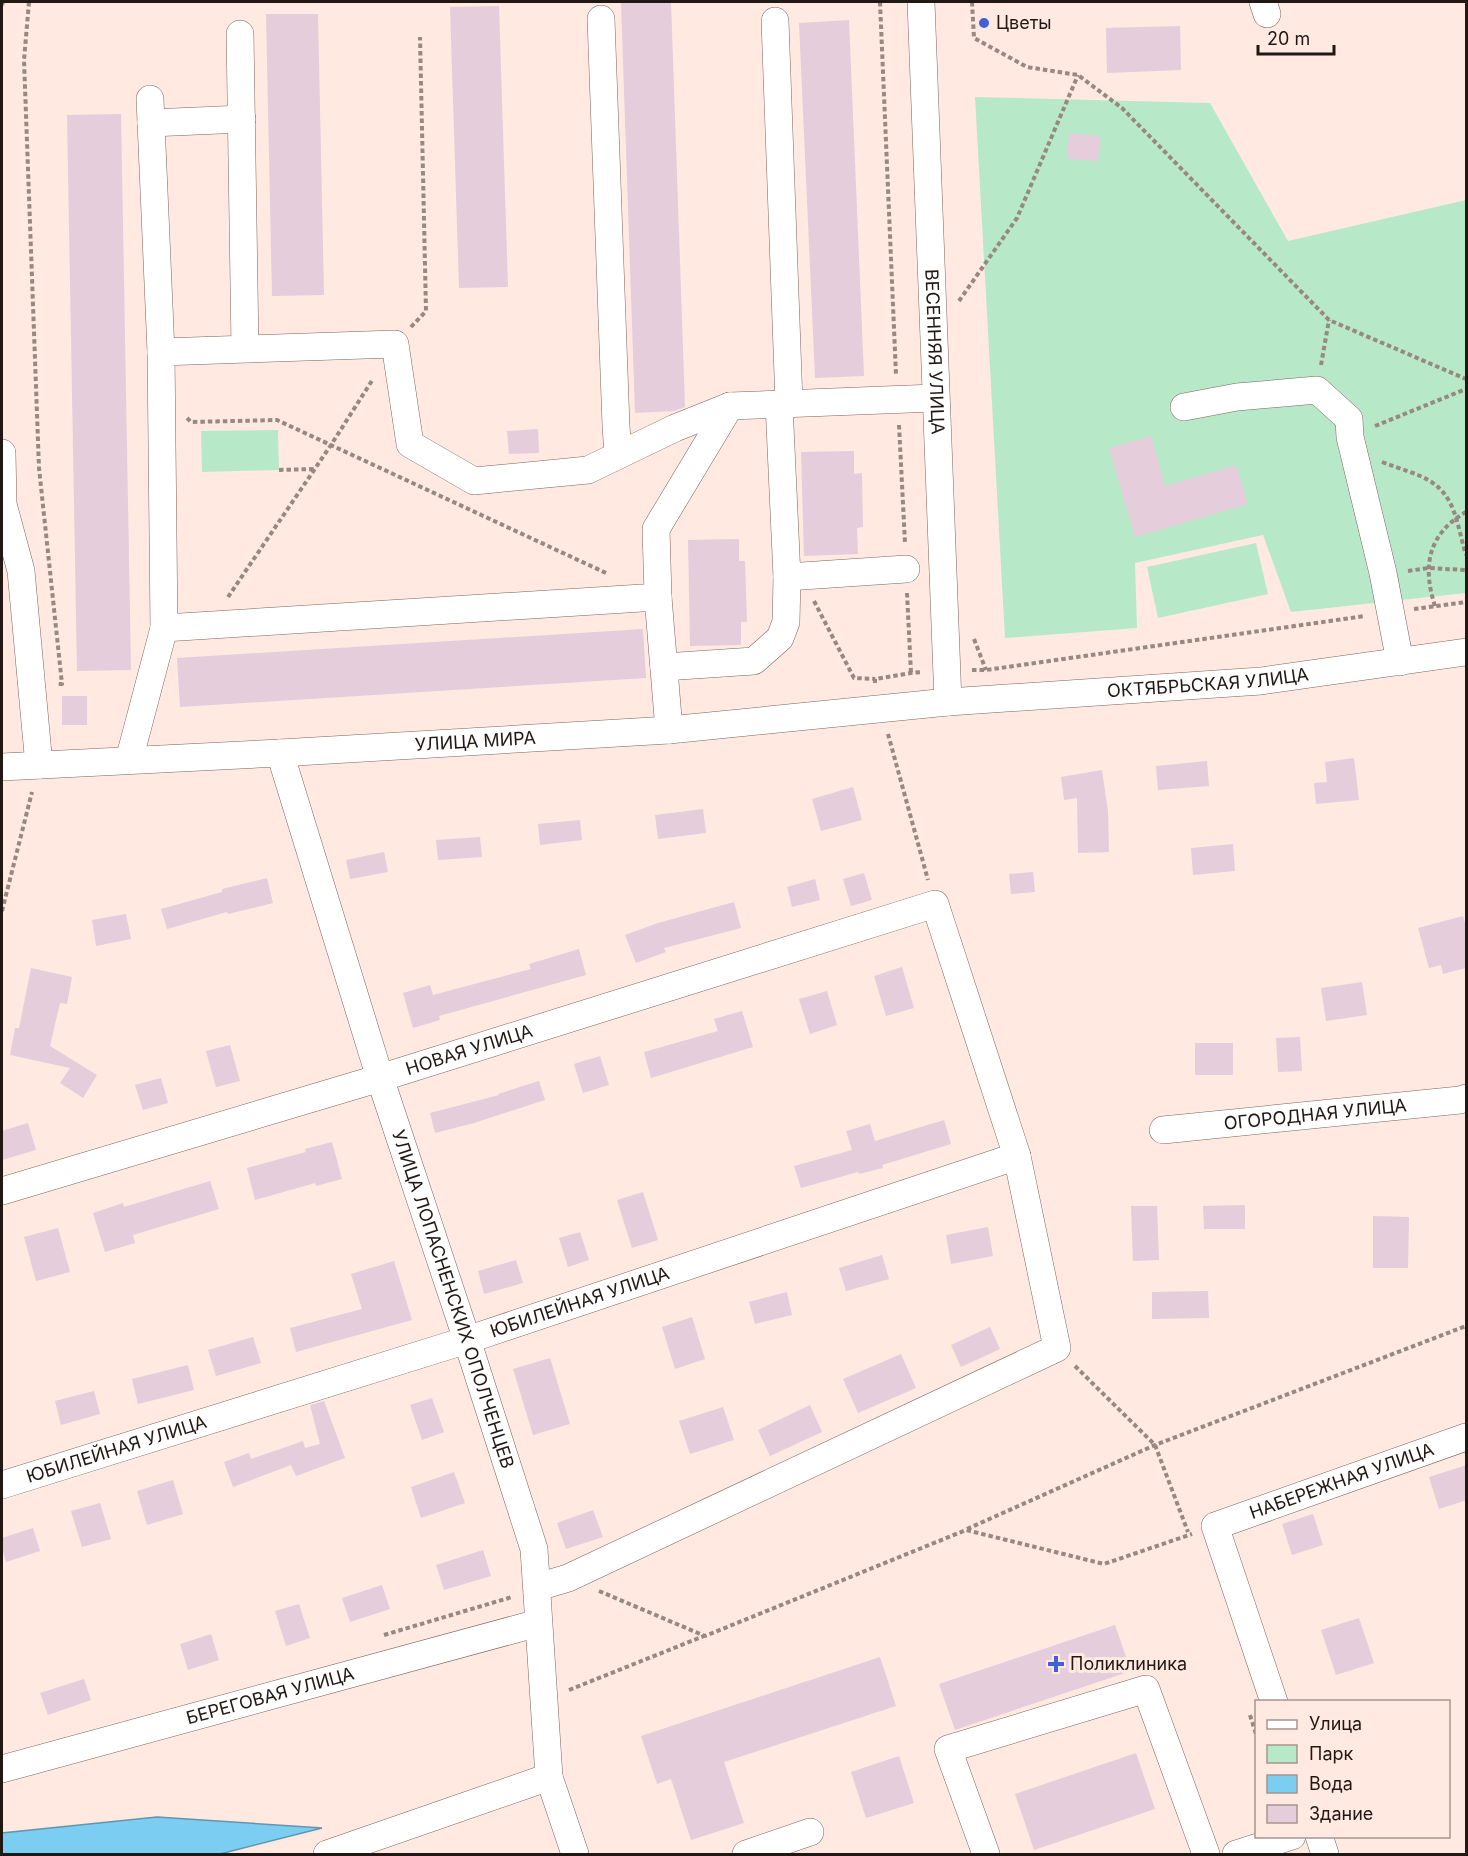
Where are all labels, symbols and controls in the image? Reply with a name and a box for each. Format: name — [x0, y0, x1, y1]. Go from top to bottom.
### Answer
place label: Цветы — [996, 12, 1052, 33]
marker: Цветы — [977, 16, 991, 30]
scale bar — [1258, 18, 1334, 56]
text: 20 m — [1267, 28, 1310, 49]
street label: ВЕСЕННЯЯ УЛИЦА — [921, 269, 949, 435]
street label: ОКТЯБРЬСКАЯ УЛИЦА — [1106, 663, 1310, 701]
street label: УЛИЦА МИРА — [414, 727, 536, 755]
street label: НОВАЯ УЛИЦА — [403, 1020, 535, 1079]
street label: ОГОРОДНАЯ УЛИЦА — [1223, 1094, 1408, 1134]
street label: УЛИЦА ЛОПАСНЕНСКИХ ОПОЛЧЕНЦЕВ — [388, 1127, 518, 1471]
street label: ЮБИЛЕЙНАЯ УЛИЦА — [487, 1262, 672, 1342]
street label: ЮБИЛЕЙНАЯ УЛИЦА — [24, 1411, 209, 1487]
street label: НАБЕРЕЖНАЯ УЛИЦА — [1246, 1438, 1436, 1523]
place label: Поликлиника — [1070, 1653, 1187, 1674]
marker: Поликлиника — [1047, 1655, 1065, 1673]
street label: БЕРЕГОВАЯ УЛИЦА — [184, 1663, 356, 1728]
legend — [1255, 1700, 1450, 1838]
text: Улица — [1309, 1713, 1362, 1734]
text: Парк — [1309, 1743, 1354, 1764]
text: Вода — [1309, 1773, 1353, 1794]
text: Здание — [1309, 1803, 1373, 1824]

